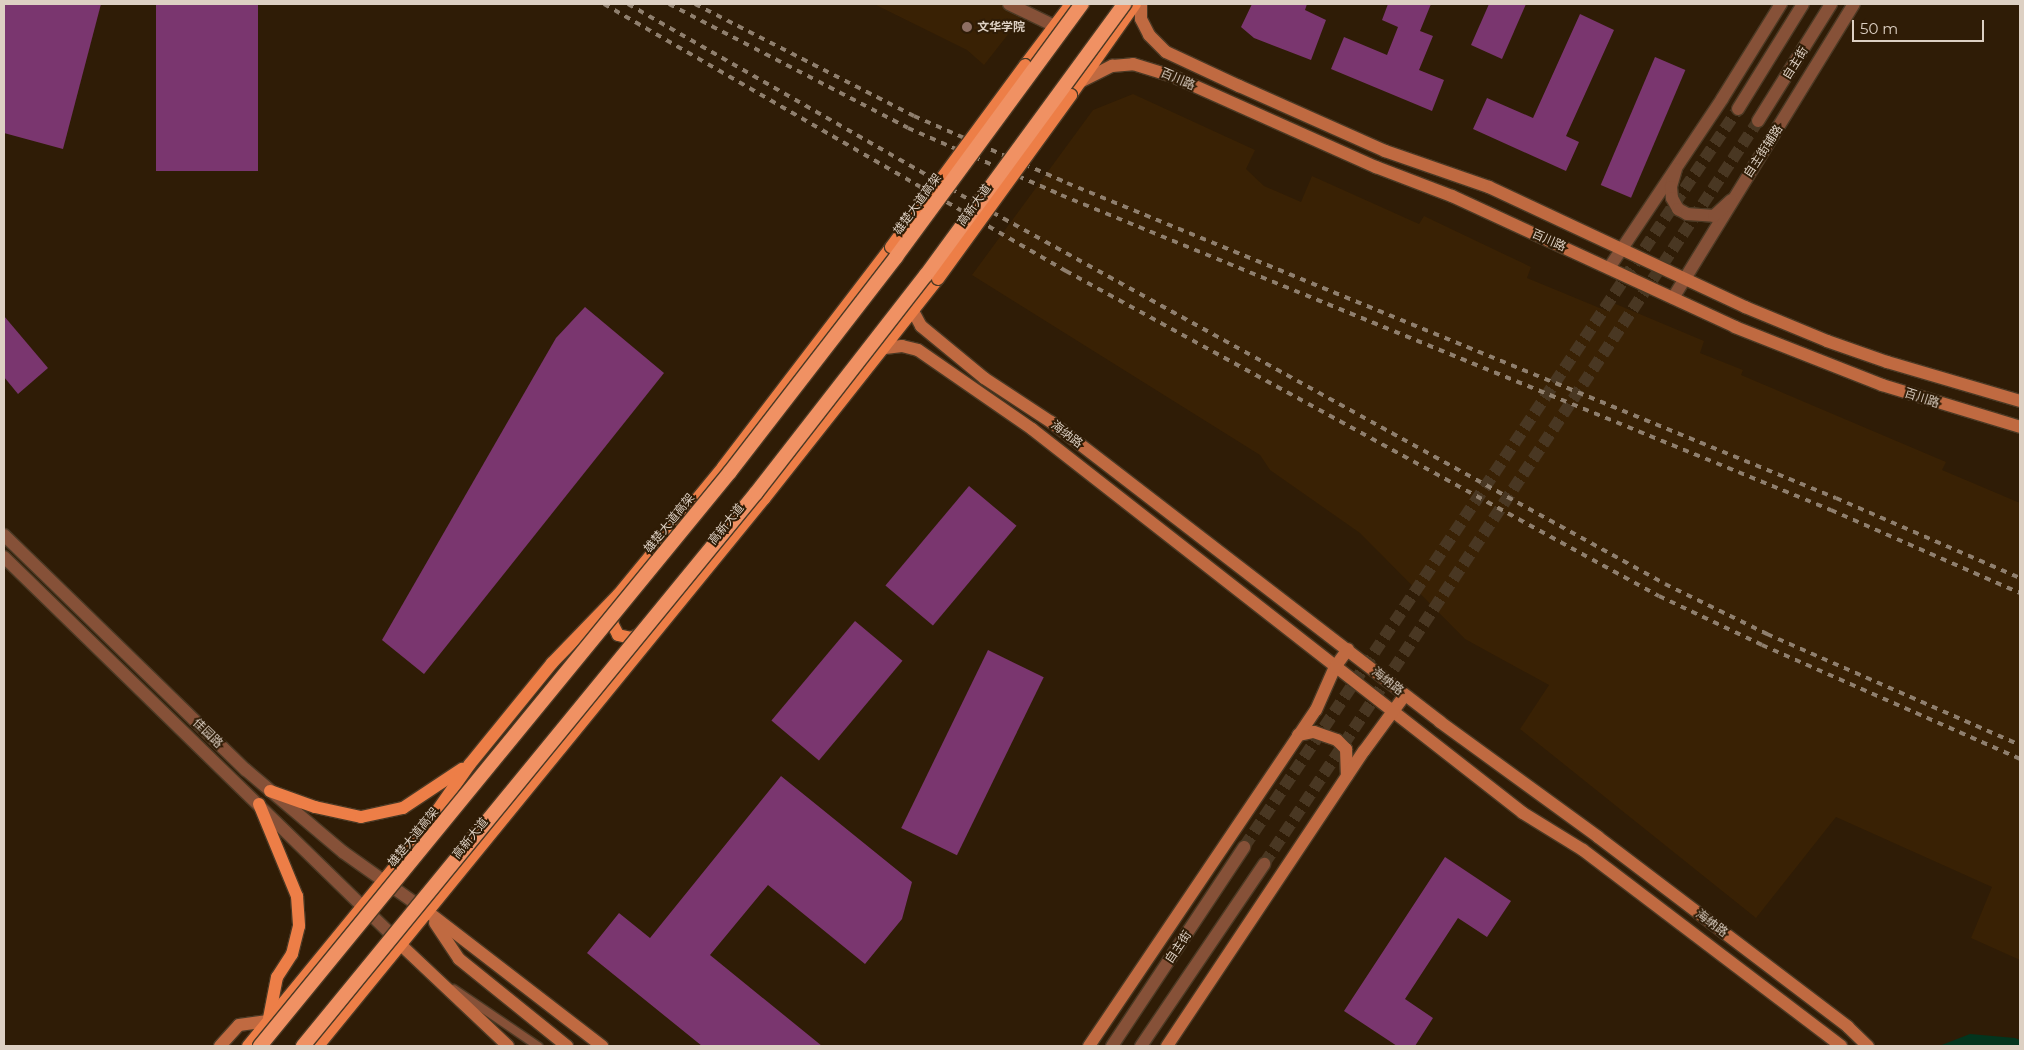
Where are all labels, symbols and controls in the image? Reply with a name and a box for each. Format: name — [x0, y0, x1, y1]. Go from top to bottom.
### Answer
scale bar — [1854, 10, 1986, 42]
text: 50 m — [1860, 19, 1898, 38]
place label: 文华学院 — [977, 20, 1025, 34]
marker: 文华学院 — [961, 21, 973, 33]
street label: 自主街 — [1779, 44, 1811, 82]
street label: 百川路 — [1159, 65, 1197, 93]
street label: 自主街辅路 — [1741, 122, 1785, 180]
street label: 雄楚大道高架 — [890, 171, 944, 237]
street label: 高新大道 — [954, 181, 994, 229]
street label: 百川路 — [1530, 226, 1568, 254]
street label: 百川路 — [1903, 386, 1941, 410]
street label: 海纳路 — [1048, 417, 1086, 451]
street label: 雄楚大道高架 — [641, 490, 697, 556]
street label: 高新大道 — [705, 501, 747, 547]
street label: 海纳路 — [1369, 664, 1407, 698]
street label: 佳园路 — [190, 715, 226, 751]
street label: 雄楚大道高架 — [385, 804, 441, 870]
street label: 高新大道 — [449, 815, 491, 861]
street label: 海纳路 — [1693, 906, 1731, 940]
street label: 自主街 — [1162, 928, 1194, 966]

